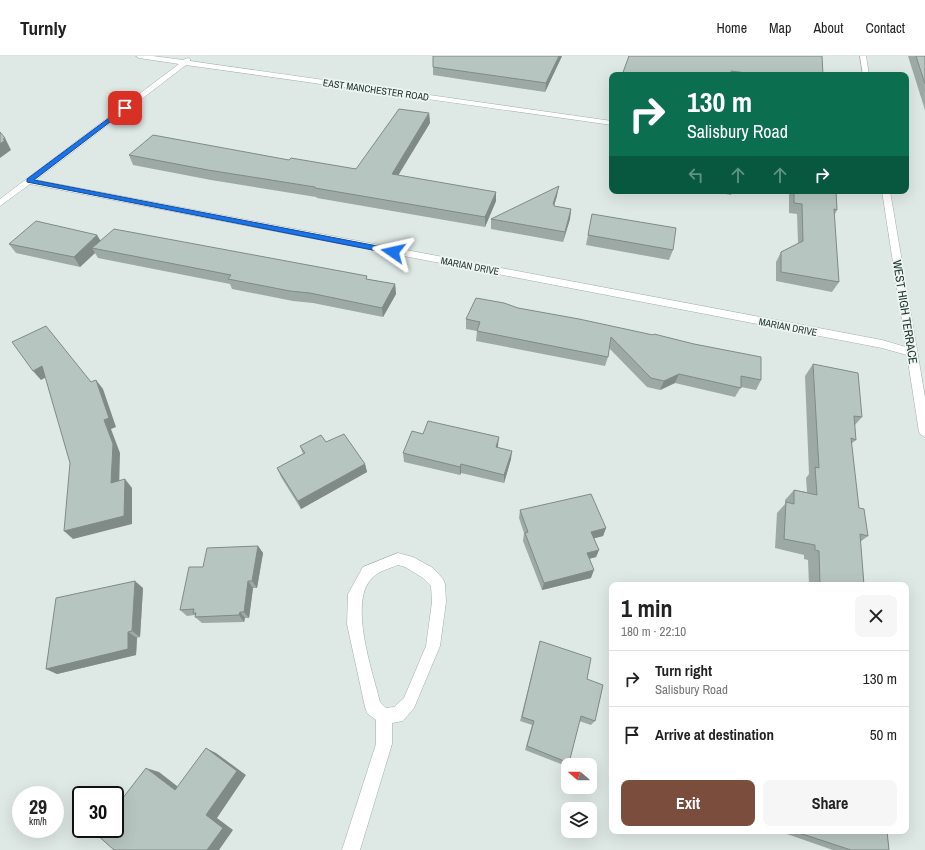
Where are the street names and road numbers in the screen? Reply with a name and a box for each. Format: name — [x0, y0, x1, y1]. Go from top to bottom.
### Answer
street label: EAST MANCHESTER ROAD — [322, 76, 430, 104]
street label: MARIAN DRIVE — [440, 254, 500, 278]
street label: WEST HIGH TERRACE — [889, 259, 921, 365]
street label: MARIAN DRIVE — [758, 315, 818, 339]

